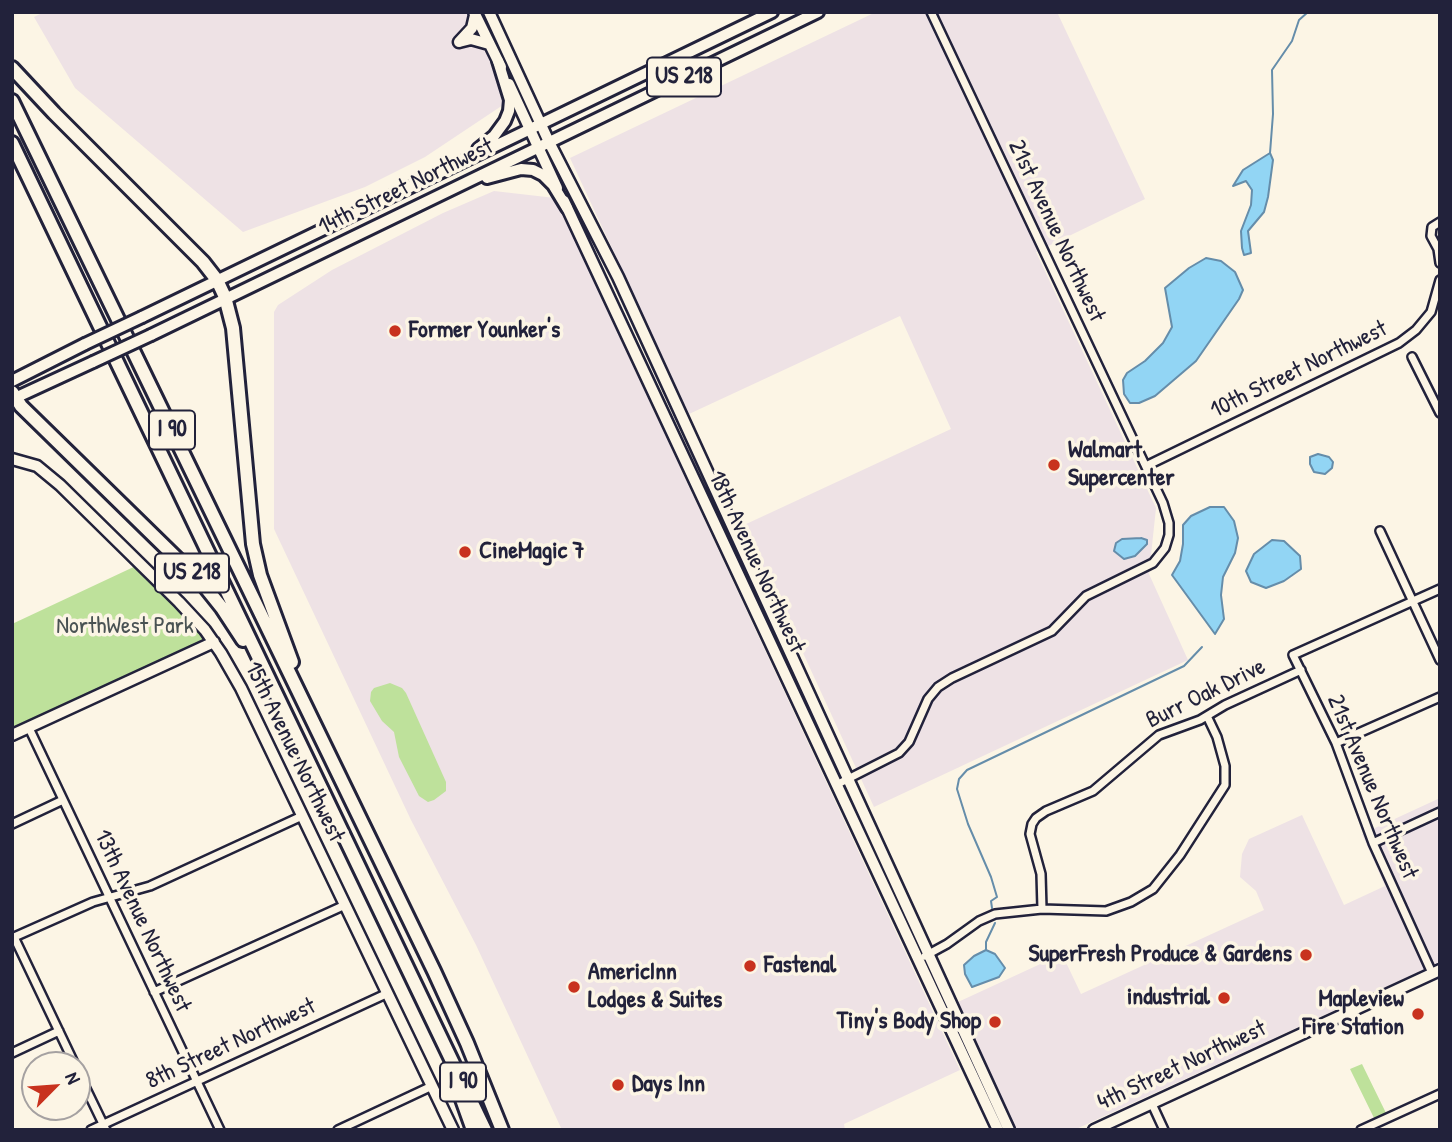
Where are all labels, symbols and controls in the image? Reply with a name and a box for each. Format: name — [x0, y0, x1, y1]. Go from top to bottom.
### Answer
road number: US 218 — [647, 58, 721, 96]
street label: 14th Street Northwest — [314, 132, 498, 242]
street label: 21st Avenue Northwest — [1001, 135, 1111, 327]
street label: 10th Street Northwest — [1206, 315, 1392, 425]
place label: Former Younker's — [409, 317, 560, 345]
marker: Former Younker's — [387, 323, 403, 339]
road number: I 90 — [149, 410, 195, 450]
place label: Walmart Supercenter — [1068, 437, 1174, 493]
marker: Walmart Supercenter — [1046, 457, 1062, 473]
street label: 18th Avenue Northwest — [701, 466, 811, 658]
place label: CineMagic 7 — [479, 538, 584, 566]
marker: CineMagic 7 — [457, 544, 473, 560]
road number: US 218 — [155, 554, 229, 593]
park label: NorthWest Park — [56, 613, 194, 641]
street label: Burr Oak Drive — [1142, 653, 1270, 735]
street label: 15th Avenue Northwest — [238, 657, 350, 847]
street label: 21st Avenue Northwest — [1320, 690, 1424, 884]
street label: 13th Avenue Northwest — [87, 825, 197, 1017]
place label: SuperFresh Produce & Gardens — [1028, 941, 1292, 969]
marker: SuperFresh Produce & Gardens — [1298, 947, 1314, 963]
place label: Fastenal — [764, 952, 836, 980]
marker: Fastenal — [742, 958, 758, 974]
place label: AmericInn Lodges & Suites — [588, 959, 722, 1015]
marker: AmericInn Lodges & Suites — [566, 979, 582, 995]
place label: industrial — [1127, 984, 1210, 1012]
place label: Mapleview Fire Station — [1302, 986, 1404, 1042]
marker: industrial — [1216, 990, 1232, 1006]
street label: 8th Street Northwest — [142, 992, 320, 1096]
marker: Mapleview Fire Station — [1410, 1006, 1426, 1022]
place label: Tiny's Body Shop — [837, 1008, 981, 1036]
marker: Tiny's Body Shop — [987, 1014, 1003, 1030]
street label: 4th Street Northwest — [1093, 1014, 1271, 1118]
north arrow — [21, 1051, 91, 1121]
road number: I 90 — [440, 1063, 486, 1102]
text: N — [59, 1068, 87, 1088]
place label: Days Inn — [632, 1071, 705, 1099]
marker: Days Inn — [610, 1077, 626, 1093]

